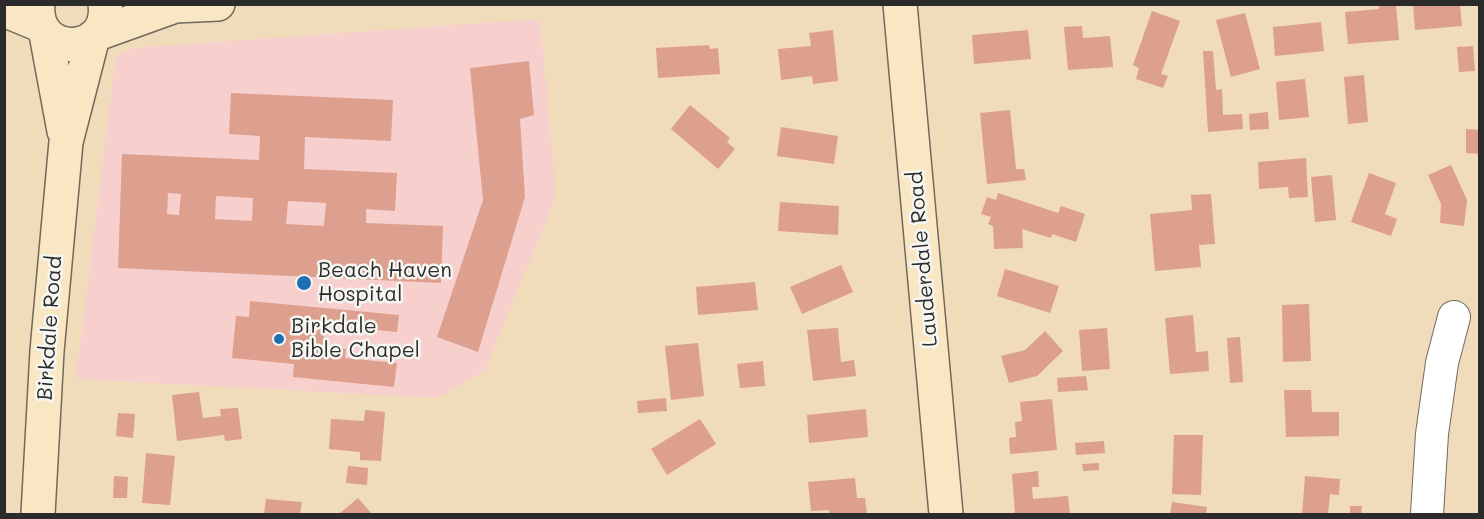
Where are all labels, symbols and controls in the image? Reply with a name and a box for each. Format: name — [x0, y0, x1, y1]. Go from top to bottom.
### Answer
street label: Lauderdale Road — [903, 170, 943, 348]
street label: Birkdale Road — [32, 255, 68, 401]
place label: Beach Haven Hospital — [318, 258, 452, 308]
marker: Beach Haven Hospital — [295, 274, 313, 292]
place label: Birkdale Bible Chapel — [291, 314, 420, 364]
marker: Birkdale Bible Chapel — [272, 332, 286, 346]

